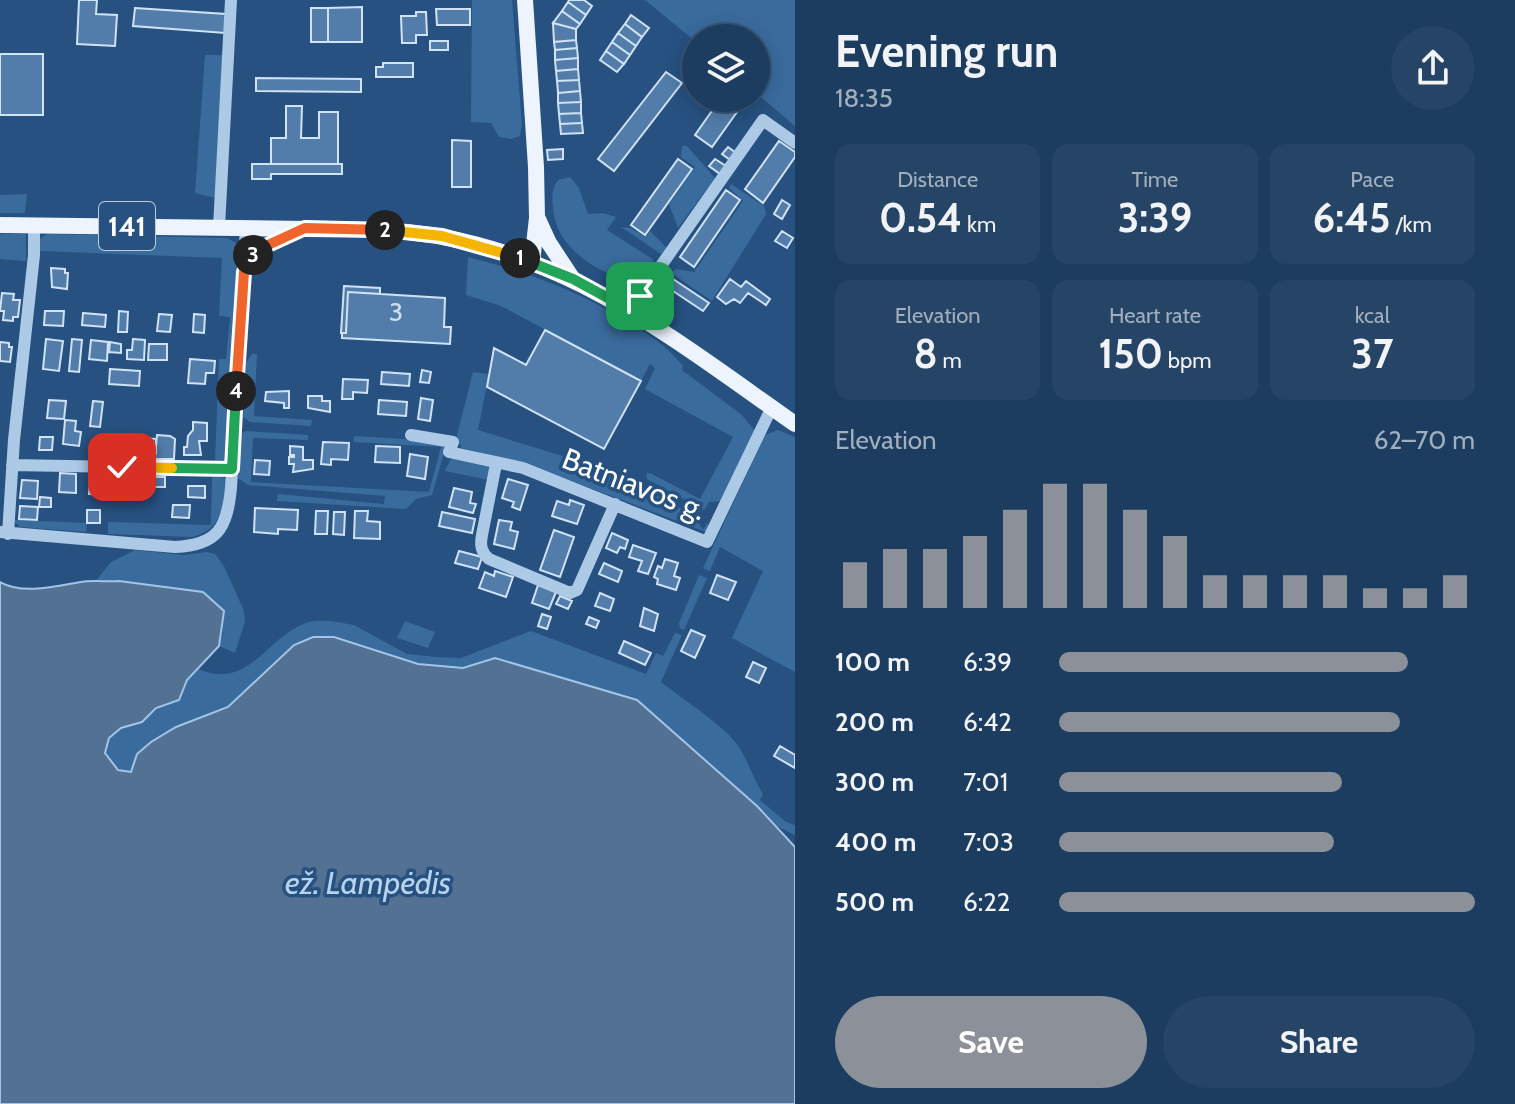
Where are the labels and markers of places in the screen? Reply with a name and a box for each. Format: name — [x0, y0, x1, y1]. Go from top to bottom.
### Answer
pin: 2 — [365, 210, 405, 250]
pin: 3 — [233, 235, 273, 275]
pin: 1 — [500, 238, 540, 278]
pin — [606, 262, 674, 330]
pin: 4 — [216, 371, 256, 411]
pin — [88, 433, 156, 501]

